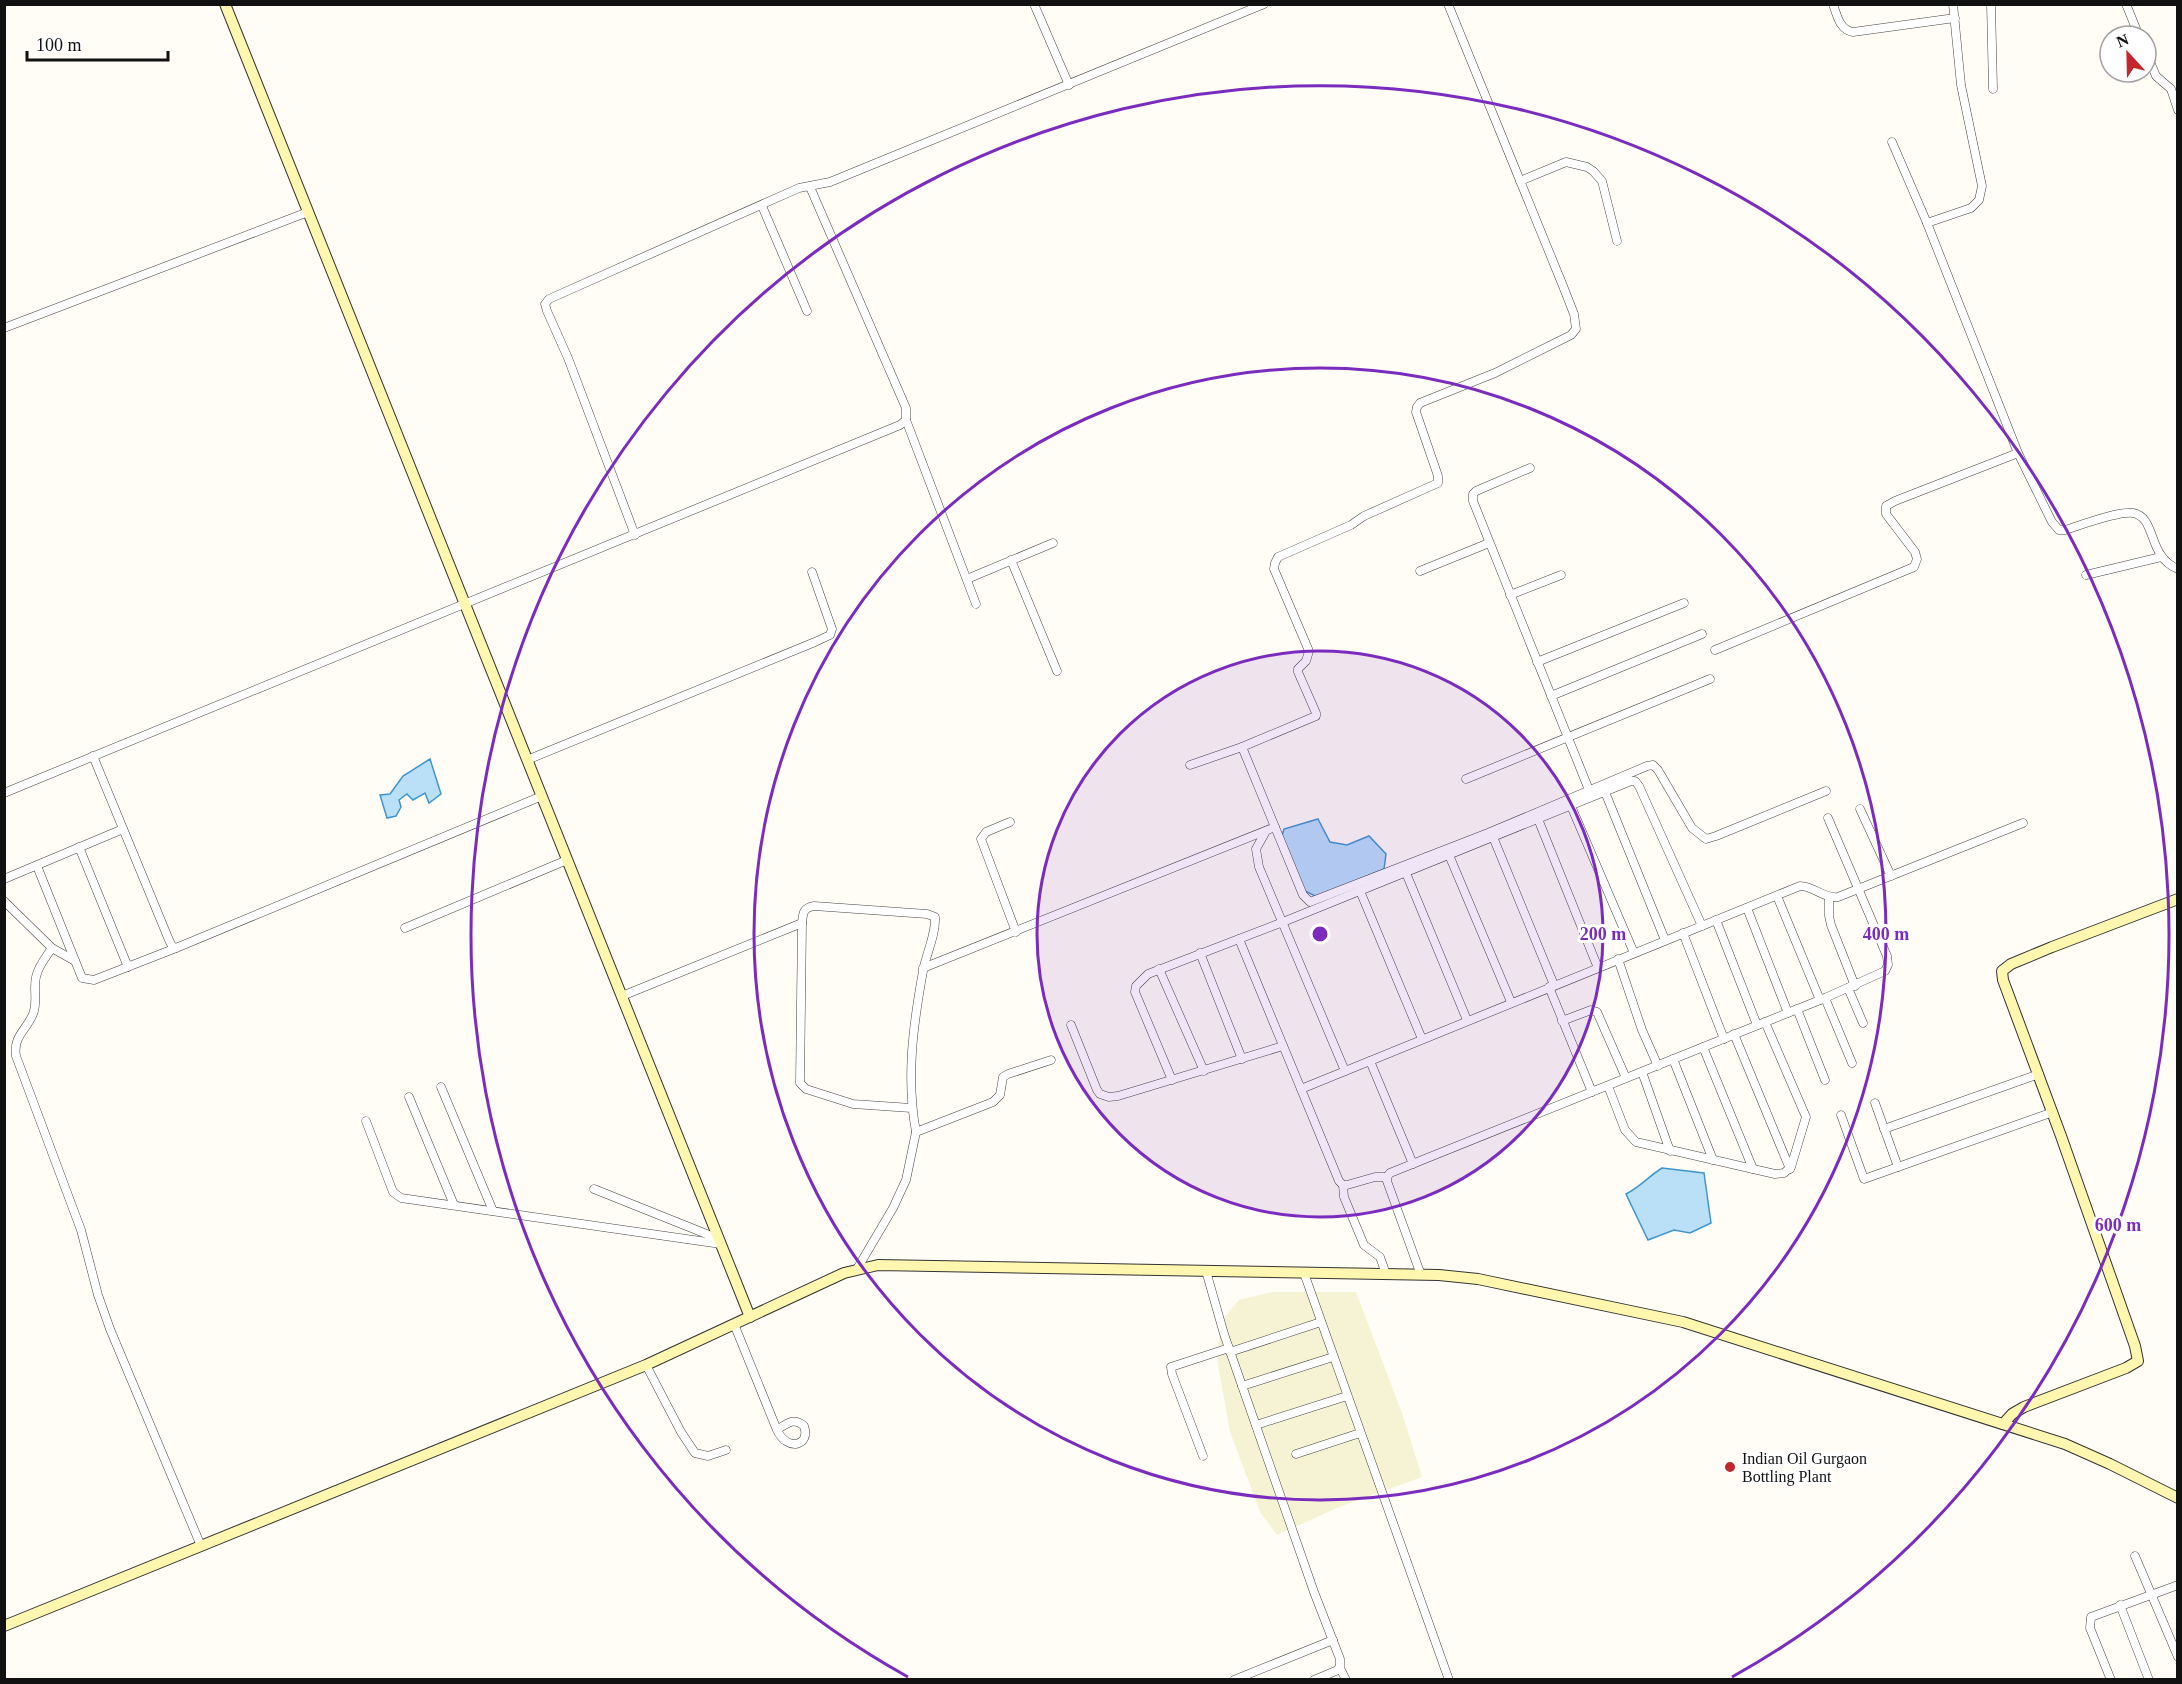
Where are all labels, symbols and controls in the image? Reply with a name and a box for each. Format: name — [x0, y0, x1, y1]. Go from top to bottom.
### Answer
scale bar — [27, 24, 168, 62]
north arrow — [2098, 24, 2158, 84]
text: N — [2114, 30, 2132, 51]
text: 100 m — [36, 35, 82, 55]
centre of rings — [1310, 924, 1330, 944]
text: 200 m — [1580, 924, 1626, 944]
text: 400 m — [1863, 924, 1909, 944]
text: 600 m — [2095, 1215, 2141, 1235]
place label: Indian Oil Gurgaon Bottling Plant — [1742, 1450, 1867, 1486]
marker: Indian Oil Gurgaon Bottling Plant — [1723, 1460, 1737, 1474]

